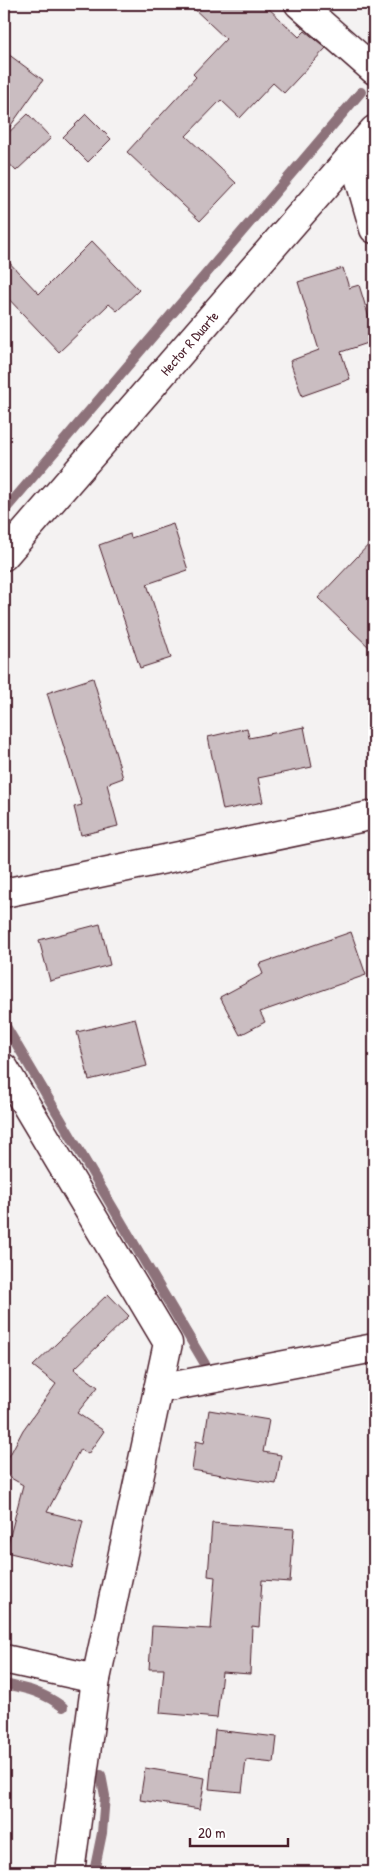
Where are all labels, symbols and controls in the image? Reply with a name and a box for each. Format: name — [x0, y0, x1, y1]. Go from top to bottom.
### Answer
street label: Hector R Duarte — [156, 306, 223, 379]
scale bar — [190, 1816, 288, 1848]
text: 20 m — [198, 1822, 225, 1843]

